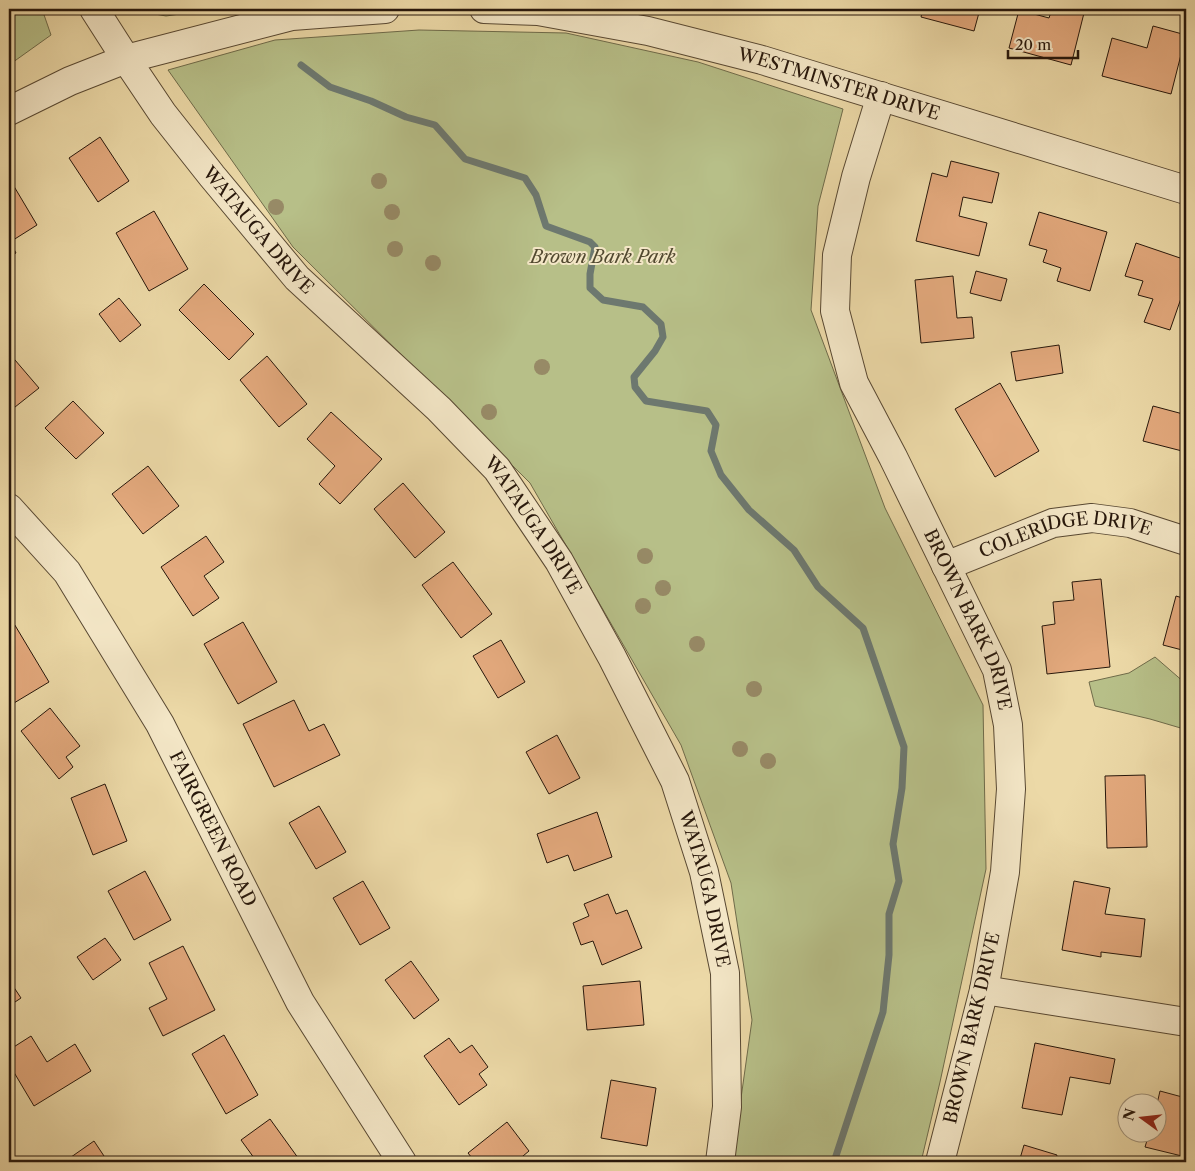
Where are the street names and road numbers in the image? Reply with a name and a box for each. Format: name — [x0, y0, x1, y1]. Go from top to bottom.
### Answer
street label: WESTMINSTER DRIVE — [735, 43, 943, 125]
street label: WATAUGA DRIVE — [197, 161, 318, 299]
street label: WATAUGA DRIVE — [479, 451, 586, 598]
street label: COLERIDGE DRIVE — [976, 507, 1155, 563]
street label: BROWN BARK DRIVE — [919, 526, 1016, 712]
street label: FAIRGREEN ROAD — [164, 747, 261, 910]
street label: WATAUGA DRIVE — [674, 807, 734, 969]
street label: BROWN BARK DRIVE — [939, 930, 1005, 1126]

